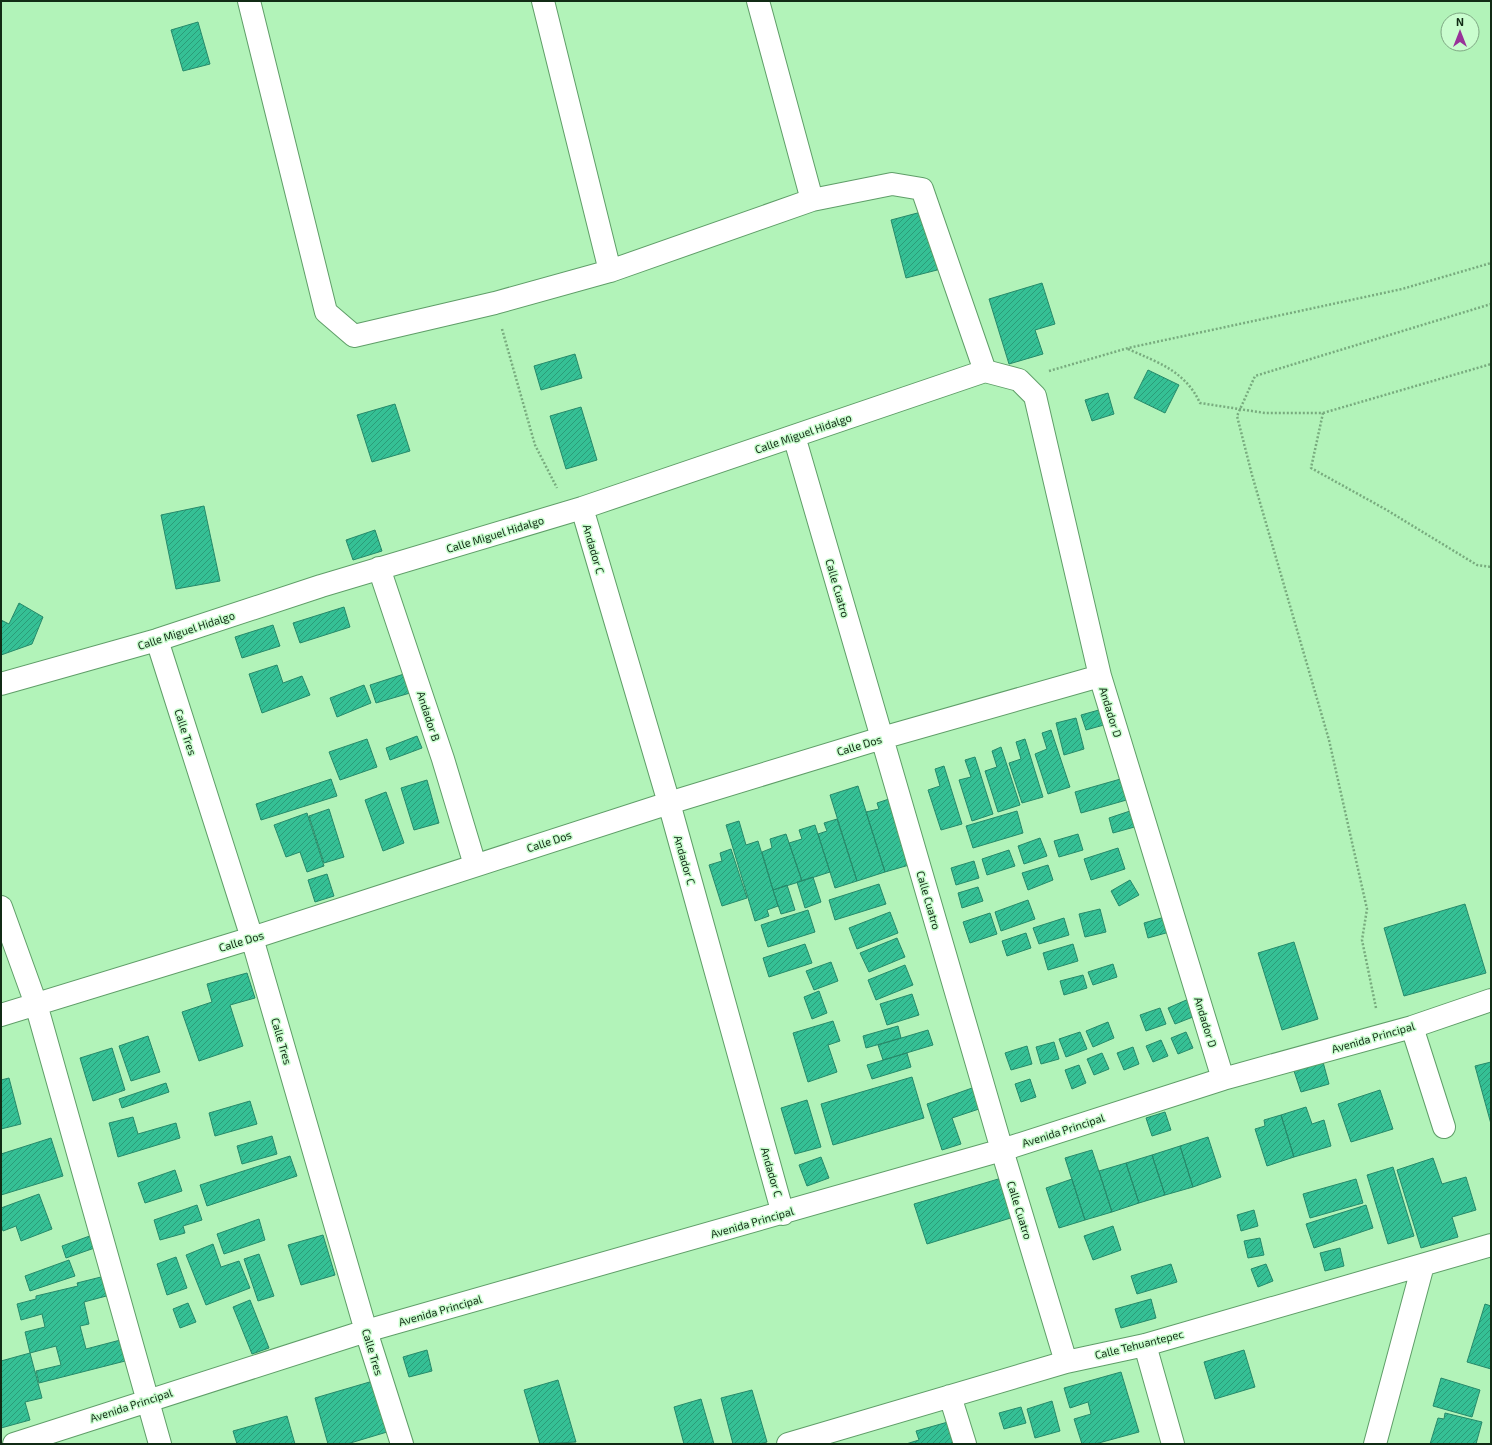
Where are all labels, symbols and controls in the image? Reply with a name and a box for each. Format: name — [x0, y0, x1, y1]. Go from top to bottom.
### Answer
north arrow — [1440, 12, 1480, 52]
text: N — [1456, 15, 1464, 28]
street label: Calle Miguel Hidalgo — [753, 410, 853, 456]
street label: Calle Miguel Hidalgo — [445, 513, 545, 555]
street label: Andador C — [581, 523, 607, 575]
street label: Calle Cuatro — [823, 557, 853, 619]
street label: Calle Miguel Hidalgo — [136, 608, 236, 652]
street label: Andador D — [1097, 685, 1125, 739]
street label: Andador B — [415, 689, 443, 743]
street label: Calle Tres — [172, 707, 200, 757]
street label: Calle Dos — [835, 732, 883, 758]
street label: Calle Dos — [525, 828, 573, 854]
street label: Andador C — [672, 834, 698, 886]
street label: Calle Cuatro — [914, 869, 944, 931]
street label: Calle Dos — [217, 928, 265, 954]
street label: Andador D — [1192, 995, 1220, 1049]
street label: Calle Tres — [269, 1016, 295, 1066]
street label: Avenida Principal — [1330, 1019, 1417, 1055]
street label: Avenida Principal — [1020, 1110, 1107, 1149]
street label: Andador C — [759, 1146, 785, 1198]
street label: Calle Cuatro — [1005, 1179, 1035, 1241]
street label: Avenida Principal — [709, 1204, 796, 1240]
street label: Avenida Principal — [397, 1292, 484, 1328]
street label: Calle Tres — [360, 1327, 386, 1377]
street label: Calle Tehuantepec — [1093, 1327, 1185, 1361]
street label: Avenida Principal — [88, 1385, 175, 1424]

